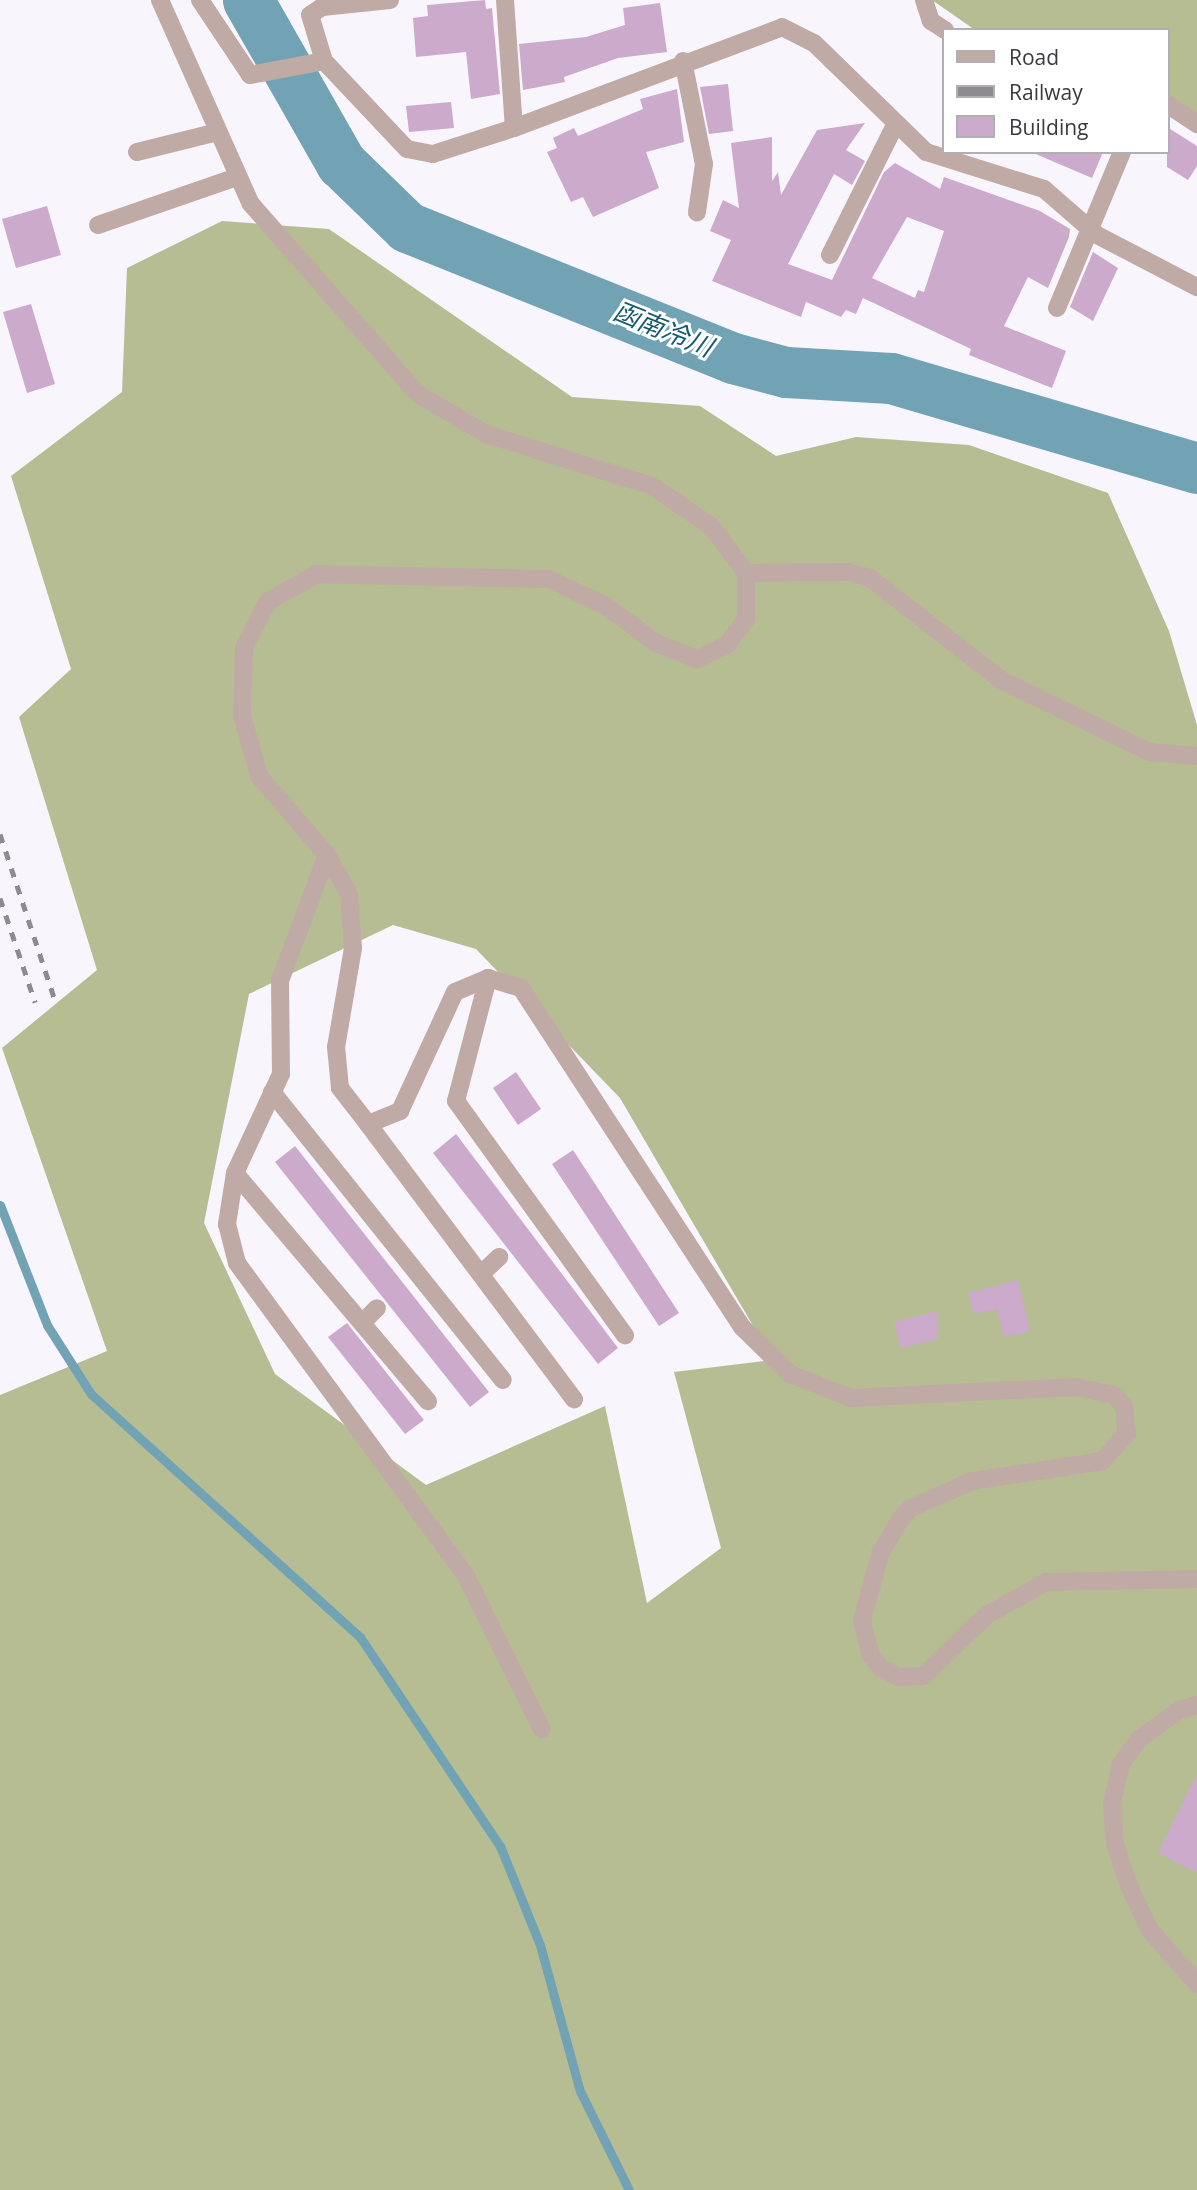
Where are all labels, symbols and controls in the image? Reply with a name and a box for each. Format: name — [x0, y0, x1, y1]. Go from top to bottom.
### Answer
legend — [942, 28, 1169, 154]
text: Road — [1009, 43, 1059, 71]
text: Railway — [1009, 78, 1083, 106]
text: Building — [1009, 113, 1088, 141]
water label: 函南冷川 — [609, 295, 717, 363]

